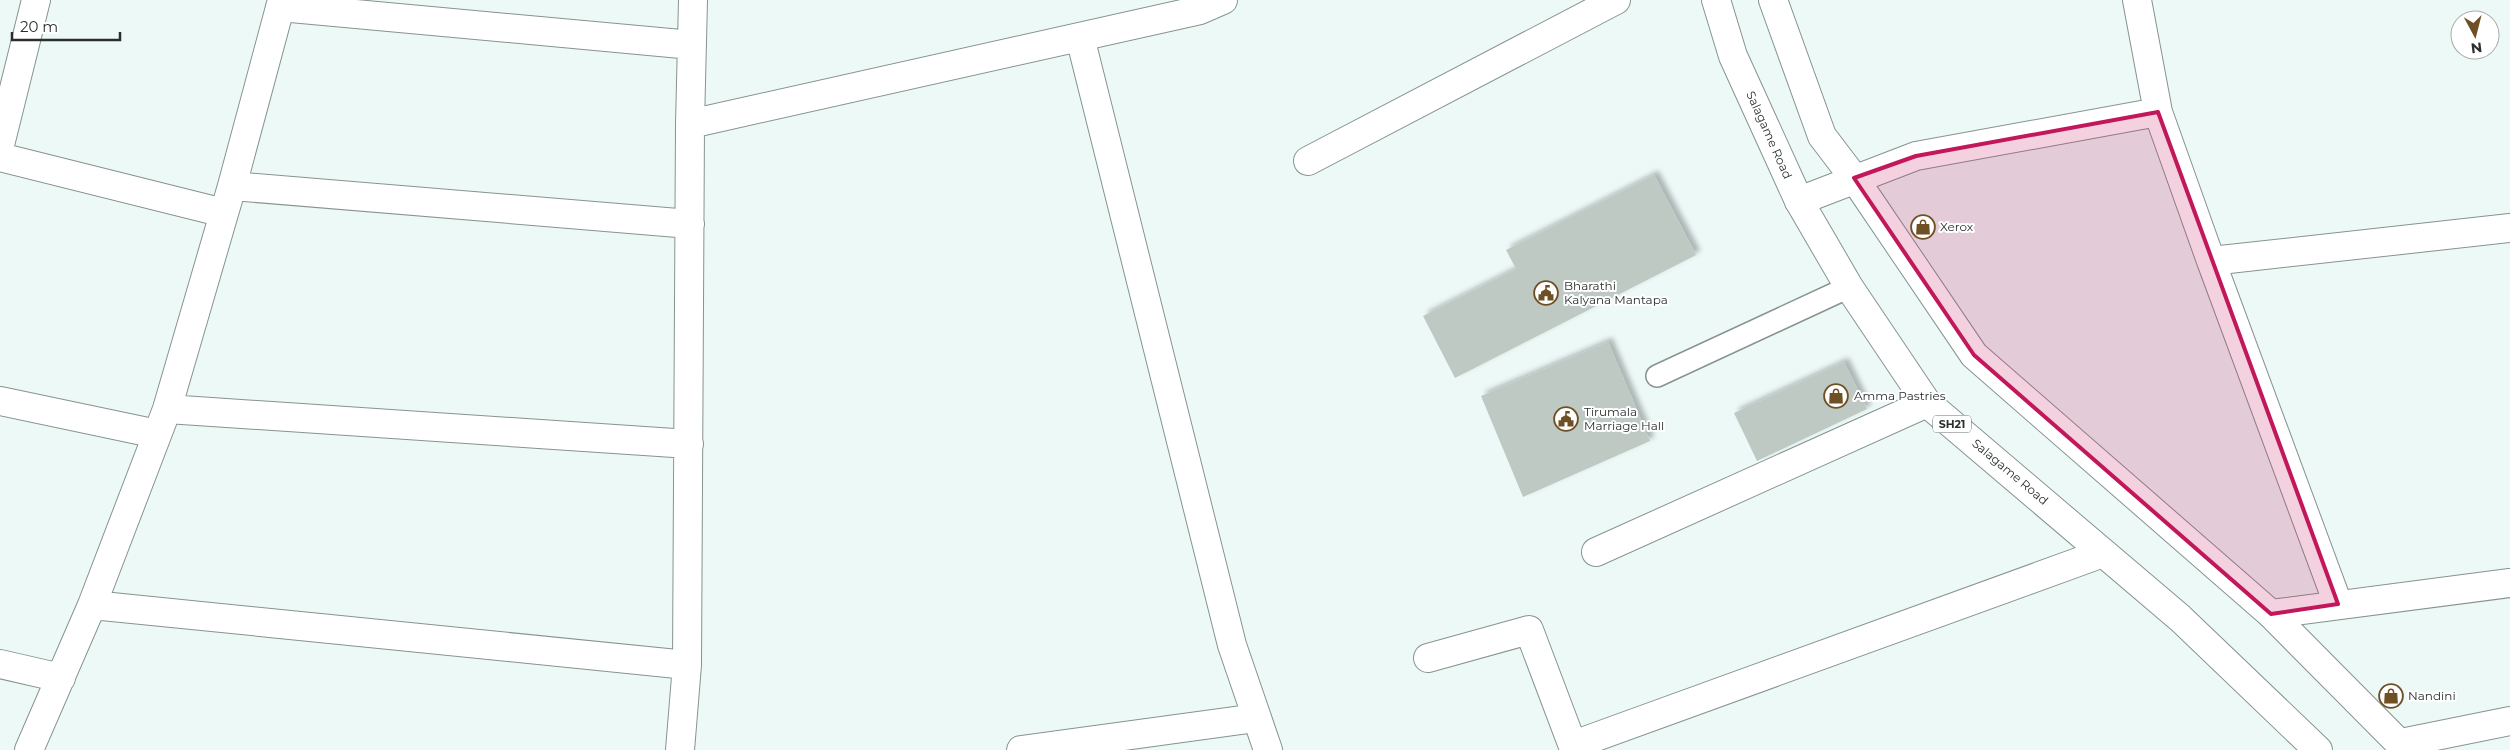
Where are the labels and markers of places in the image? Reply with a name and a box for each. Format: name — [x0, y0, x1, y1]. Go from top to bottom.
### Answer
shop icon: Xerox — [1910, 214, 1936, 240]
place label: Xerox — [1940, 219, 1974, 234]
place label: Bharathi Kalyana Mantapa — [1564, 278, 1668, 307]
public building icon: Bharathi Kalyana Mantapa — [1533, 280, 1559, 306]
shop icon: Amma Pastries — [1823, 383, 1849, 409]
place label: Amma Pastries — [1854, 388, 1946, 403]
place label: Tirumala Marriage Hall — [1584, 404, 1664, 433]
public building icon: Tirumala Marriage Hall — [1553, 406, 1579, 432]
shop icon: Nandini — [2378, 683, 2404, 709]
place label: Nandini — [2408, 688, 2456, 703]

